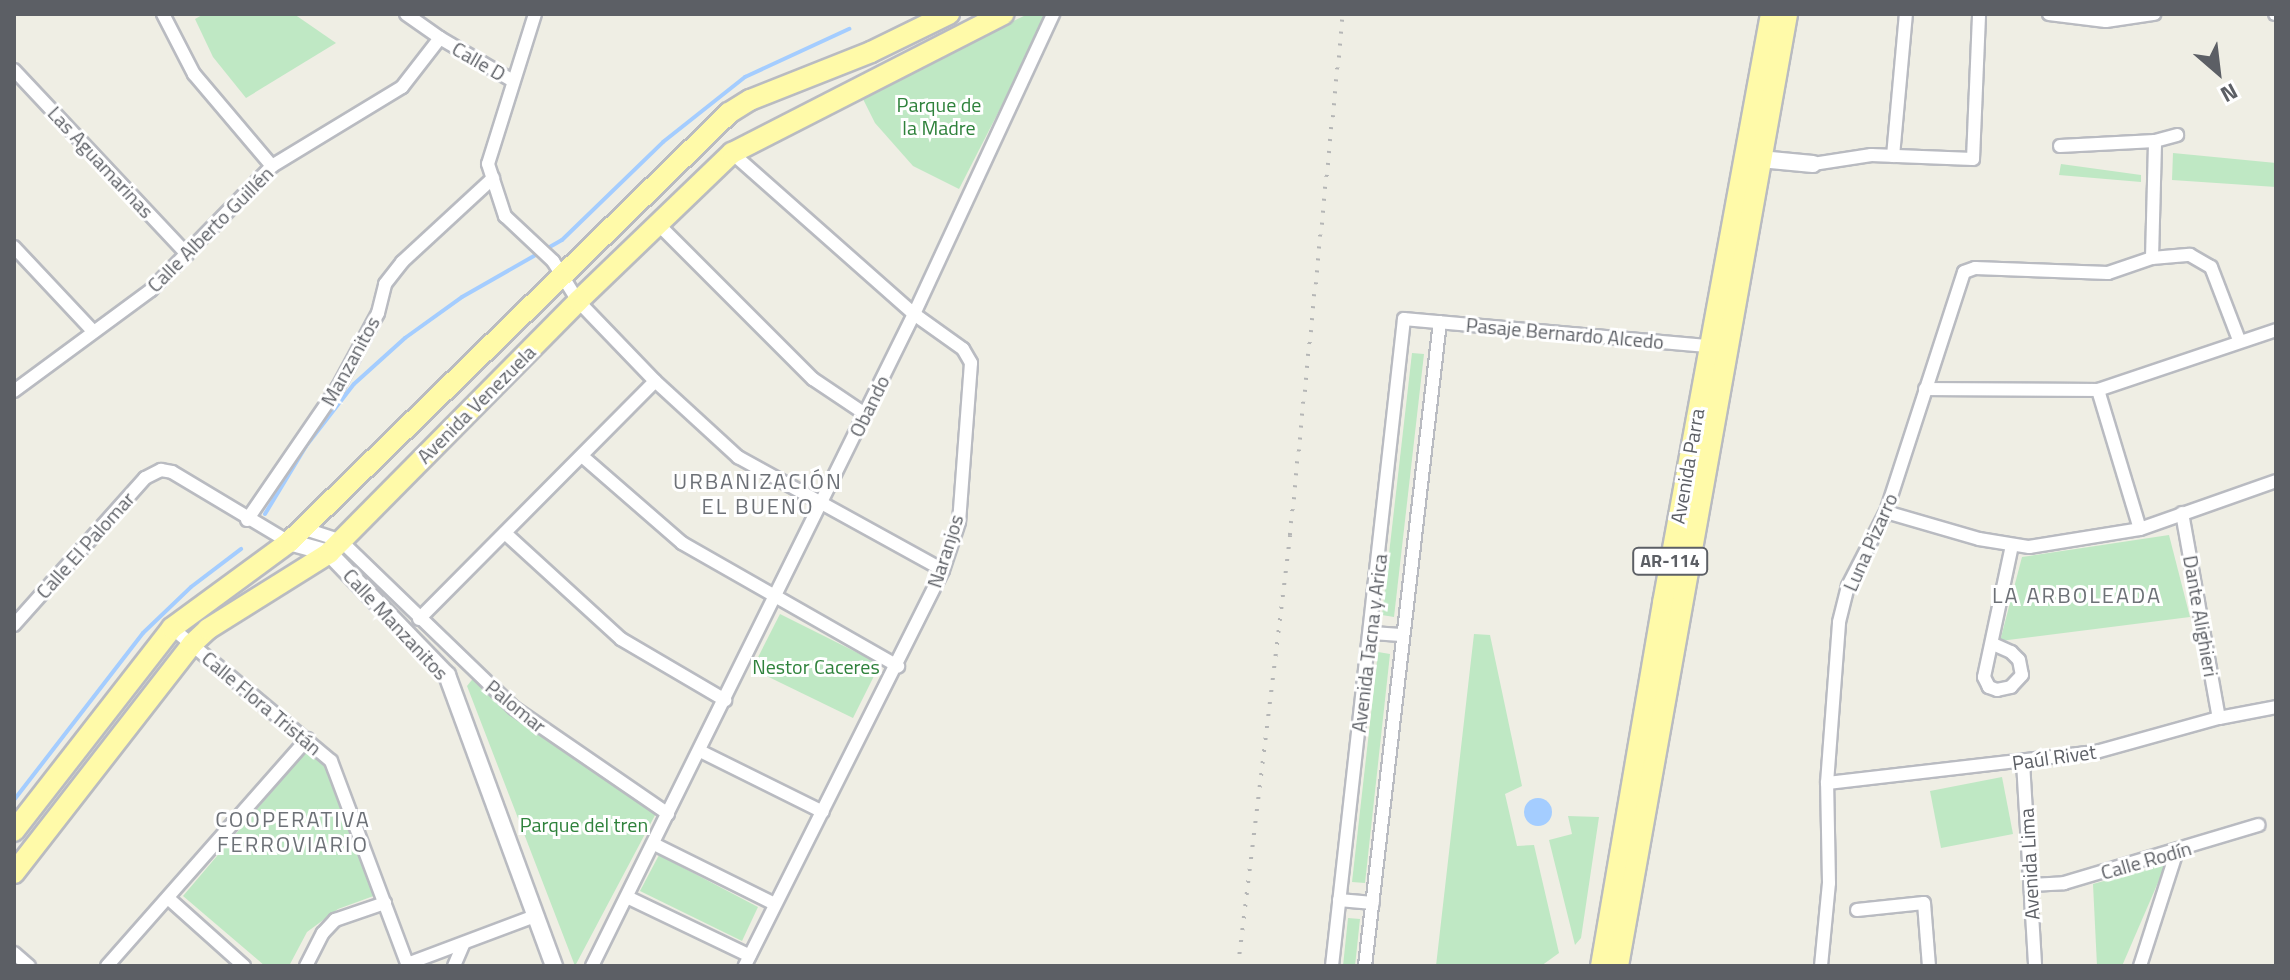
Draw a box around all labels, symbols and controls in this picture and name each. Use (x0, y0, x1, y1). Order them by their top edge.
north arrow (2178, 32, 2258, 112)
street label: Calle D (448, 36, 510, 86)
text: N (2215, 75, 2244, 112)
park label: Parque de la Madre (897, 92, 981, 139)
street label: Las Aguamarinas (43, 101, 159, 223)
street label: Calle Alberto Guillén (142, 161, 278, 297)
street label: Manzanitos (316, 312, 384, 410)
street label: Pasaje Bernardo Alcedo (1465, 312, 1665, 354)
street label: Avenida Venezuela (412, 340, 540, 468)
street label: Obando (844, 371, 894, 441)
street label: Avenida Parra (1665, 406, 1709, 526)
district label: URBANIZACIÓN EL BUENO (673, 468, 843, 520)
street label: Calle El Palomar (31, 487, 139, 603)
street label: Luna Pizarro (1838, 489, 1902, 595)
street label: Naranjos (922, 511, 968, 591)
road number: AR-114 (1632, 547, 1708, 575)
street label: Avenida Tacna y Arica (1346, 552, 1392, 734)
street label: Dante Alighieri (2179, 553, 2223, 679)
street label: Calle Manzanitos (338, 563, 454, 685)
district label: LA ARBOLEADA (1992, 583, 2162, 609)
street label: Calle Flora Tristán (197, 646, 327, 760)
park label: Nestor Caceres (752, 654, 880, 678)
street label: Palomar (481, 674, 551, 738)
street label: Paúl Rivet (2010, 739, 2098, 775)
district label: COOPERATIVA FERROVIARIO (215, 806, 371, 858)
street label: Avenida Lima (2014, 807, 2044, 921)
park label: Parque del tren (520, 812, 648, 836)
street label: Calle Rodín (2098, 836, 2194, 884)

